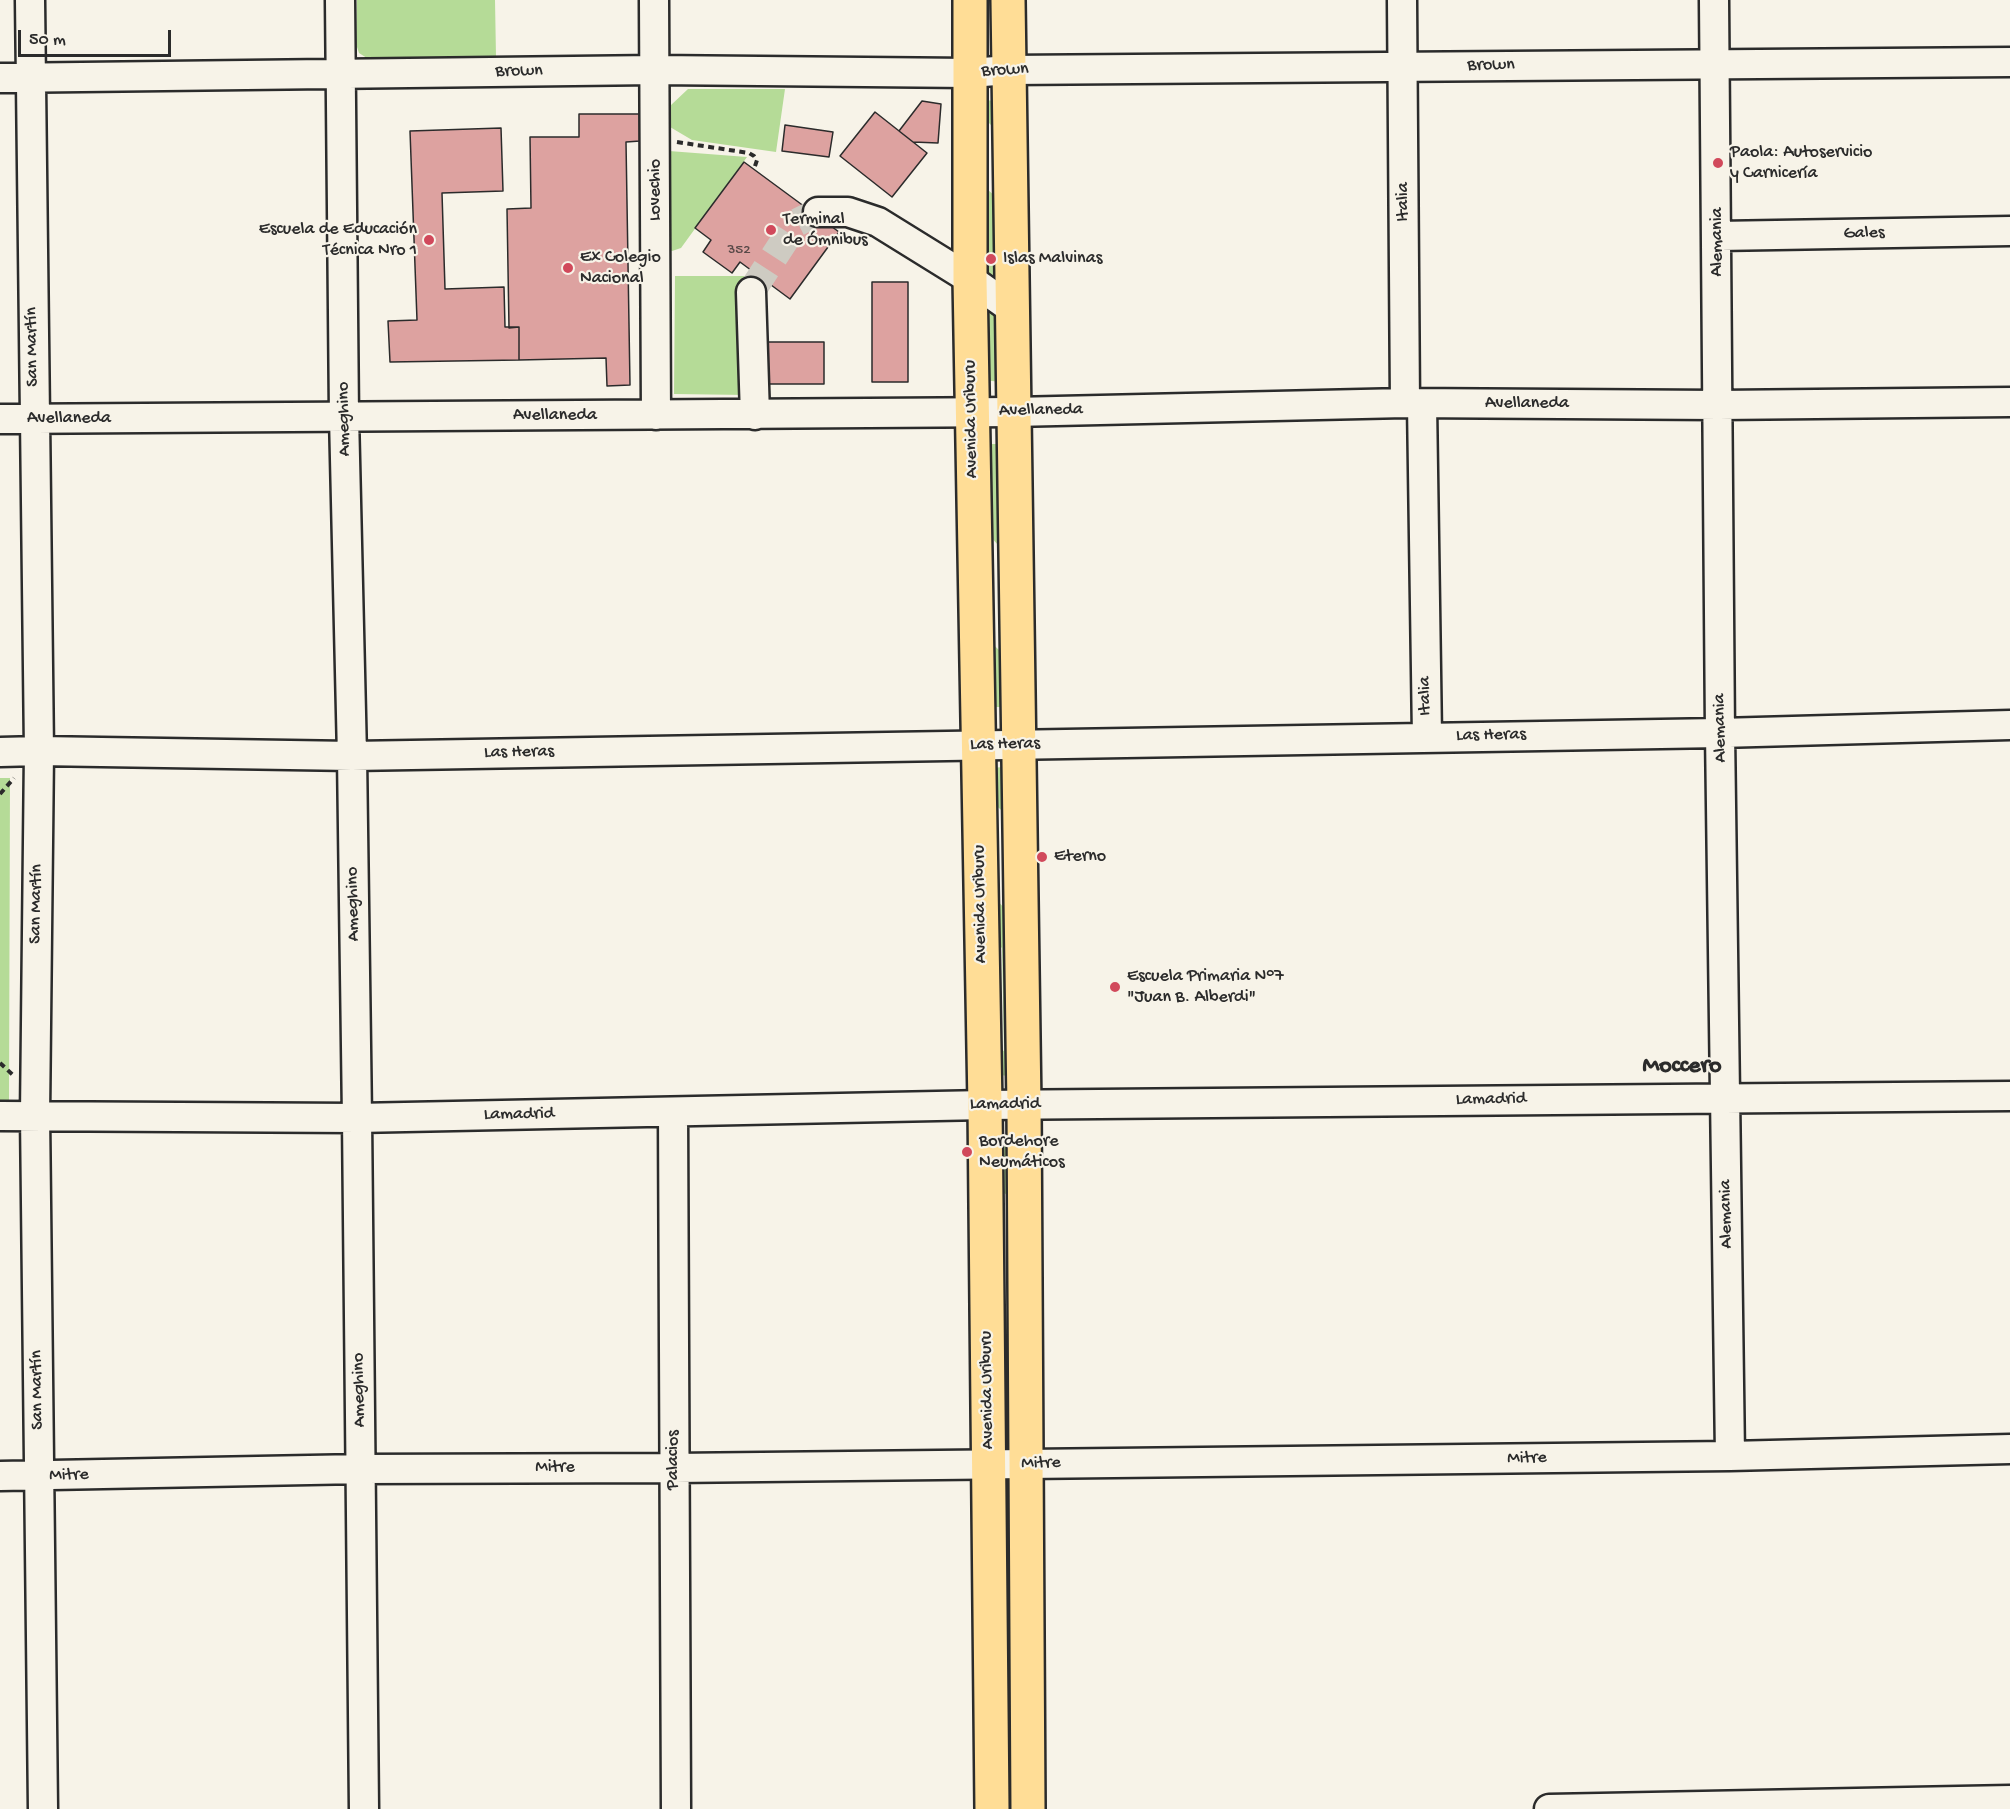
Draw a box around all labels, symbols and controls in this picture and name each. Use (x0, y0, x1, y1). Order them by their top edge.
scale bar (21, 18, 174, 56)
text: 50 m (29, 30, 66, 51)
street label: Brown (1467, 55, 1515, 77)
street label: Brown (981, 59, 1029, 83)
street label: Brown (495, 61, 543, 83)
place label: Paola: Autoservicio y Carnicería (1730, 142, 1872, 184)
marker: Paola: Autoservicio y Carnicería (1711, 156, 1725, 170)
street label: Lovechio (645, 159, 667, 221)
street label: Italia (1393, 182, 1415, 222)
street label: Alemania (1707, 207, 1729, 277)
place label: Terminal de Ómnibus (783, 209, 868, 252)
place label: Escuela de Educación Técnica Nro 1 (259, 219, 417, 262)
marker: Terminal de Ómnibus (764, 223, 778, 237)
street label: Gales (1843, 223, 1885, 245)
marker: Escuela de Educación Técnica Nro 1 (422, 233, 436, 247)
house number: 352 (727, 242, 751, 260)
place label: Ex Colegio Nacional (580, 247, 661, 290)
place label: Islas Malvinas (1003, 248, 1102, 270)
marker: Islas Malvinas (984, 252, 998, 266)
marker: Ex Colegio Nacional (561, 261, 575, 275)
street label: San Martín (22, 307, 44, 387)
street label: Avenida Uriburu (960, 360, 984, 478)
street label: Ameghino (334, 382, 356, 456)
street label: Avellaneda (1485, 393, 1569, 415)
street label: Avellaneda (999, 399, 1083, 423)
street label: Avellaneda (513, 405, 597, 427)
street label: Avellaneda (27, 408, 111, 430)
street label: Italia (1415, 676, 1437, 716)
street label: Alemania (1710, 693, 1732, 763)
street label: Las Heras (1456, 725, 1526, 747)
street label: Las Heras (970, 734, 1040, 756)
street label: Las Heras (484, 742, 554, 764)
street label: Avenida Uriburu (969, 845, 993, 963)
place label: Eterno (1054, 846, 1106, 868)
marker: Eterno (1035, 850, 1049, 864)
street label: San Martín (26, 864, 48, 944)
street label: Ameghino (343, 867, 365, 941)
place label: Escuela Primaria N°7 "Juan B. Alberdi" (1127, 966, 1284, 1008)
marker: Escuela Primaria N°7 "Juan B. Alberdi" (1108, 980, 1122, 994)
district label: Moccero (1643, 1053, 1721, 1081)
street label: Lamadrid (1455, 1089, 1527, 1111)
street label: Lamadrid (970, 1094, 1040, 1116)
street label: Lamadrid (483, 1104, 555, 1126)
place label: Bordehore Neumáticos (979, 1131, 1065, 1174)
marker: Bordehore Neumáticos (960, 1145, 974, 1159)
street label: Alemania (1716, 1179, 1738, 1249)
street label: Avenida Uriburu (976, 1331, 1000, 1449)
street label: San Martín (27, 1350, 49, 1430)
street label: Ameghino (349, 1353, 371, 1427)
street label: Palacios (663, 1430, 685, 1490)
street label: Mitre (1507, 1448, 1547, 1470)
street label: Mitre (1021, 1453, 1061, 1475)
street label: Mitre (535, 1457, 575, 1479)
street label: Mitre (49, 1465, 89, 1487)

